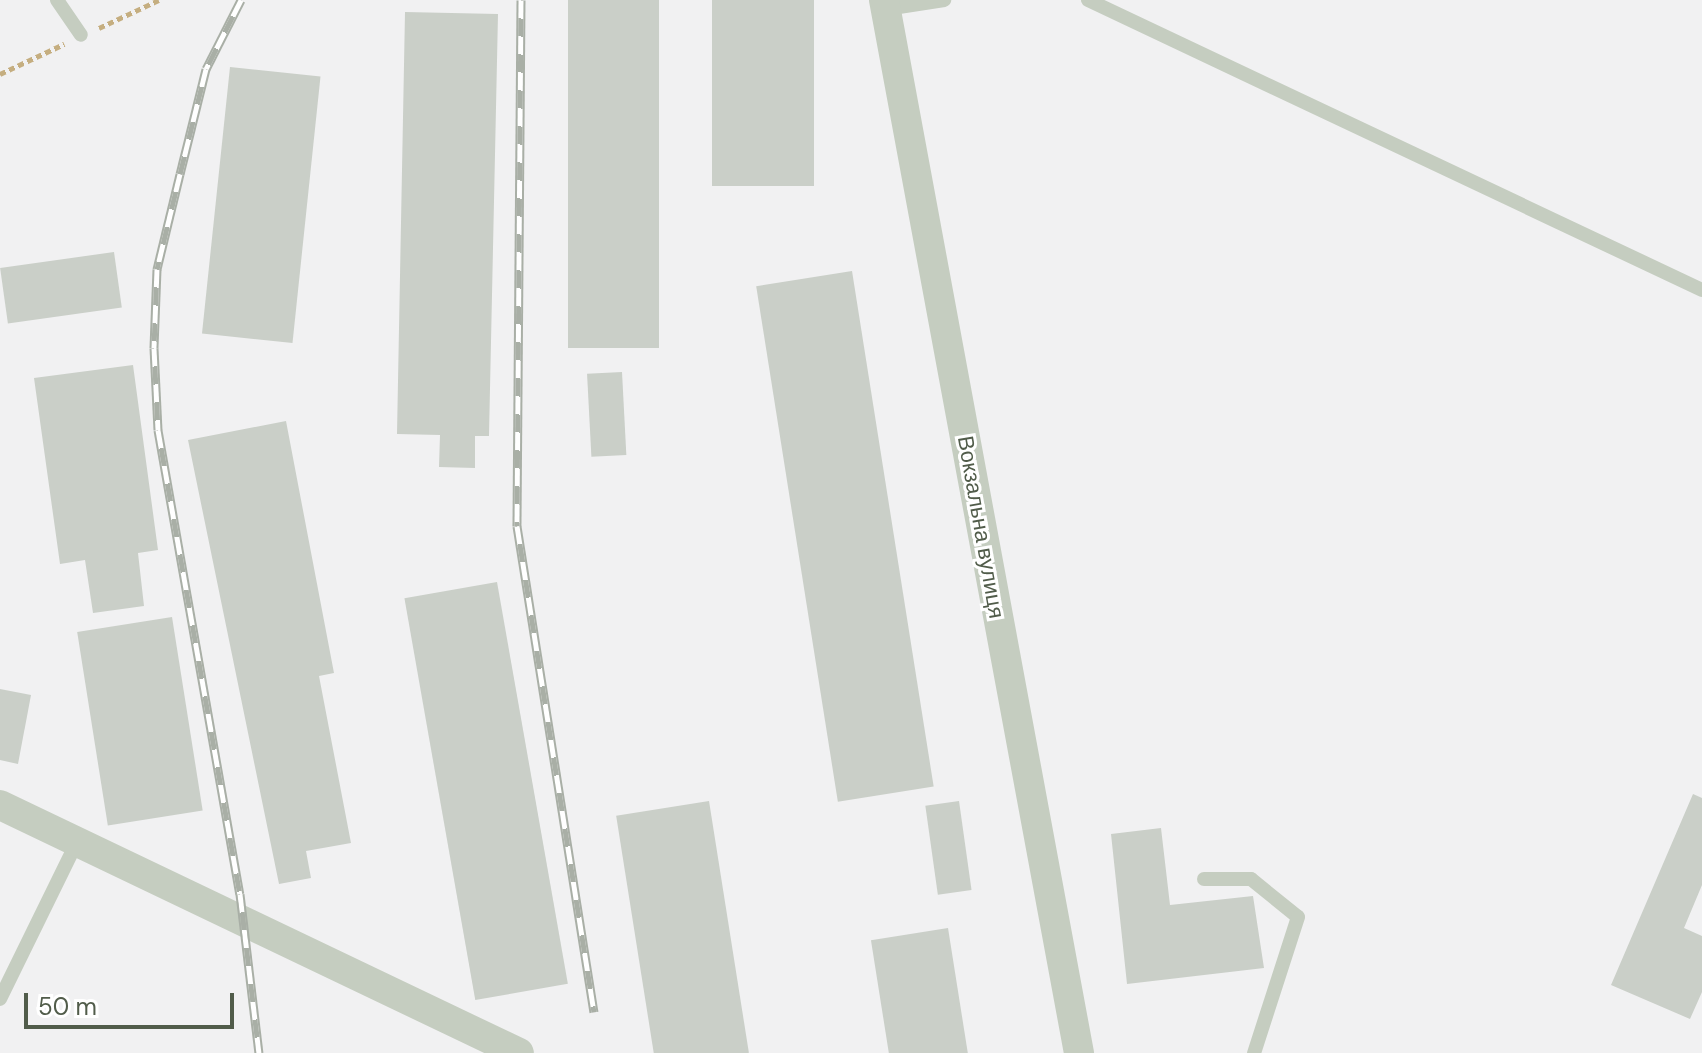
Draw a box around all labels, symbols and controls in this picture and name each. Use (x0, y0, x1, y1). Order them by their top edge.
street label: Вокзальна вулиця (952, 434, 1010, 620)
scale bar (28, 977, 238, 1027)
text: 50 m (38, 991, 97, 1022)

